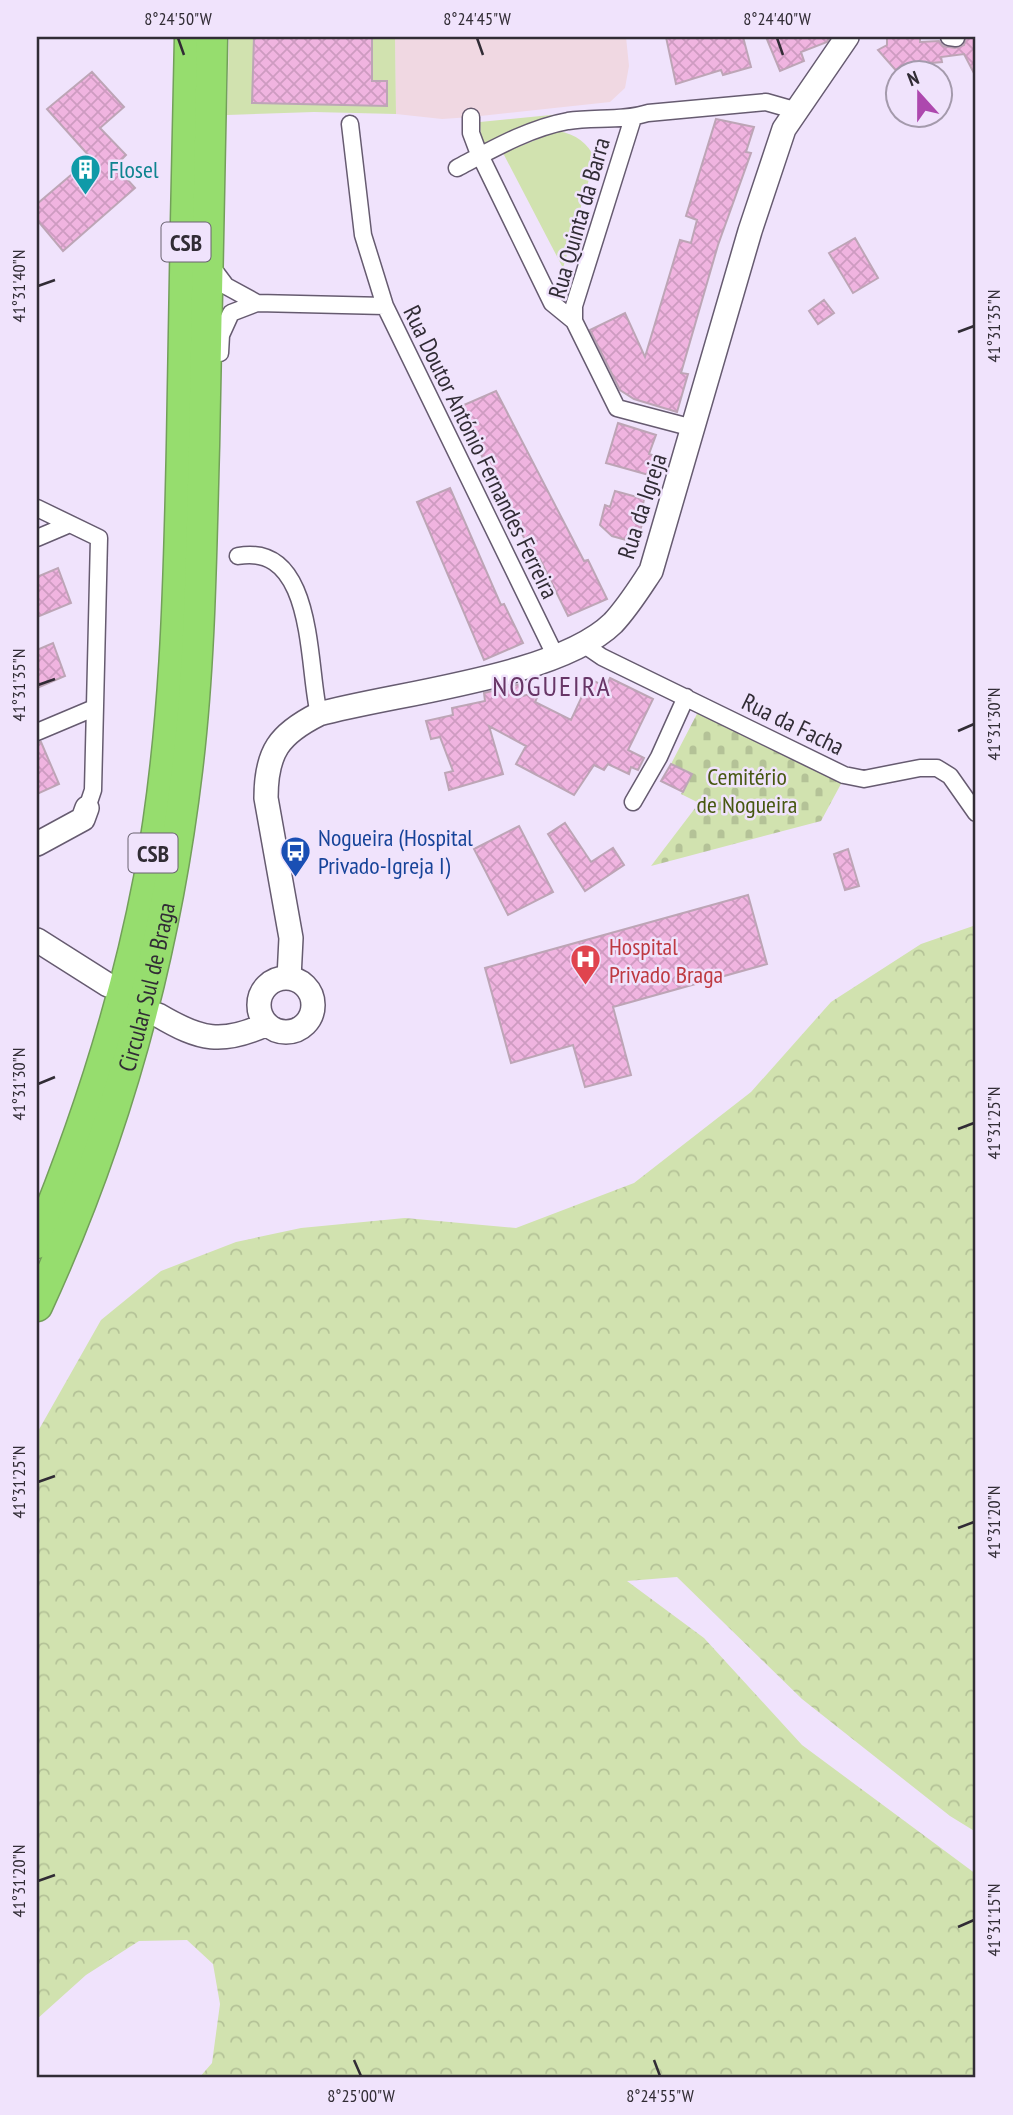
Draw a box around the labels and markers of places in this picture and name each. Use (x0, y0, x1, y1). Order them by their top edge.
building icon: Flosel (69, 152, 103, 196)
place label: Flosel (109, 154, 159, 185)
place label: Nogueira (Hospital Privado-Igreja I) (318, 822, 473, 881)
bus stop icon: Nogueira (Hospital Privado-Igreja I) (278, 834, 312, 878)
place label: Hospital Privado Braga (609, 931, 723, 990)
hospital icon: Hospital Privado Braga (569, 943, 603, 987)

